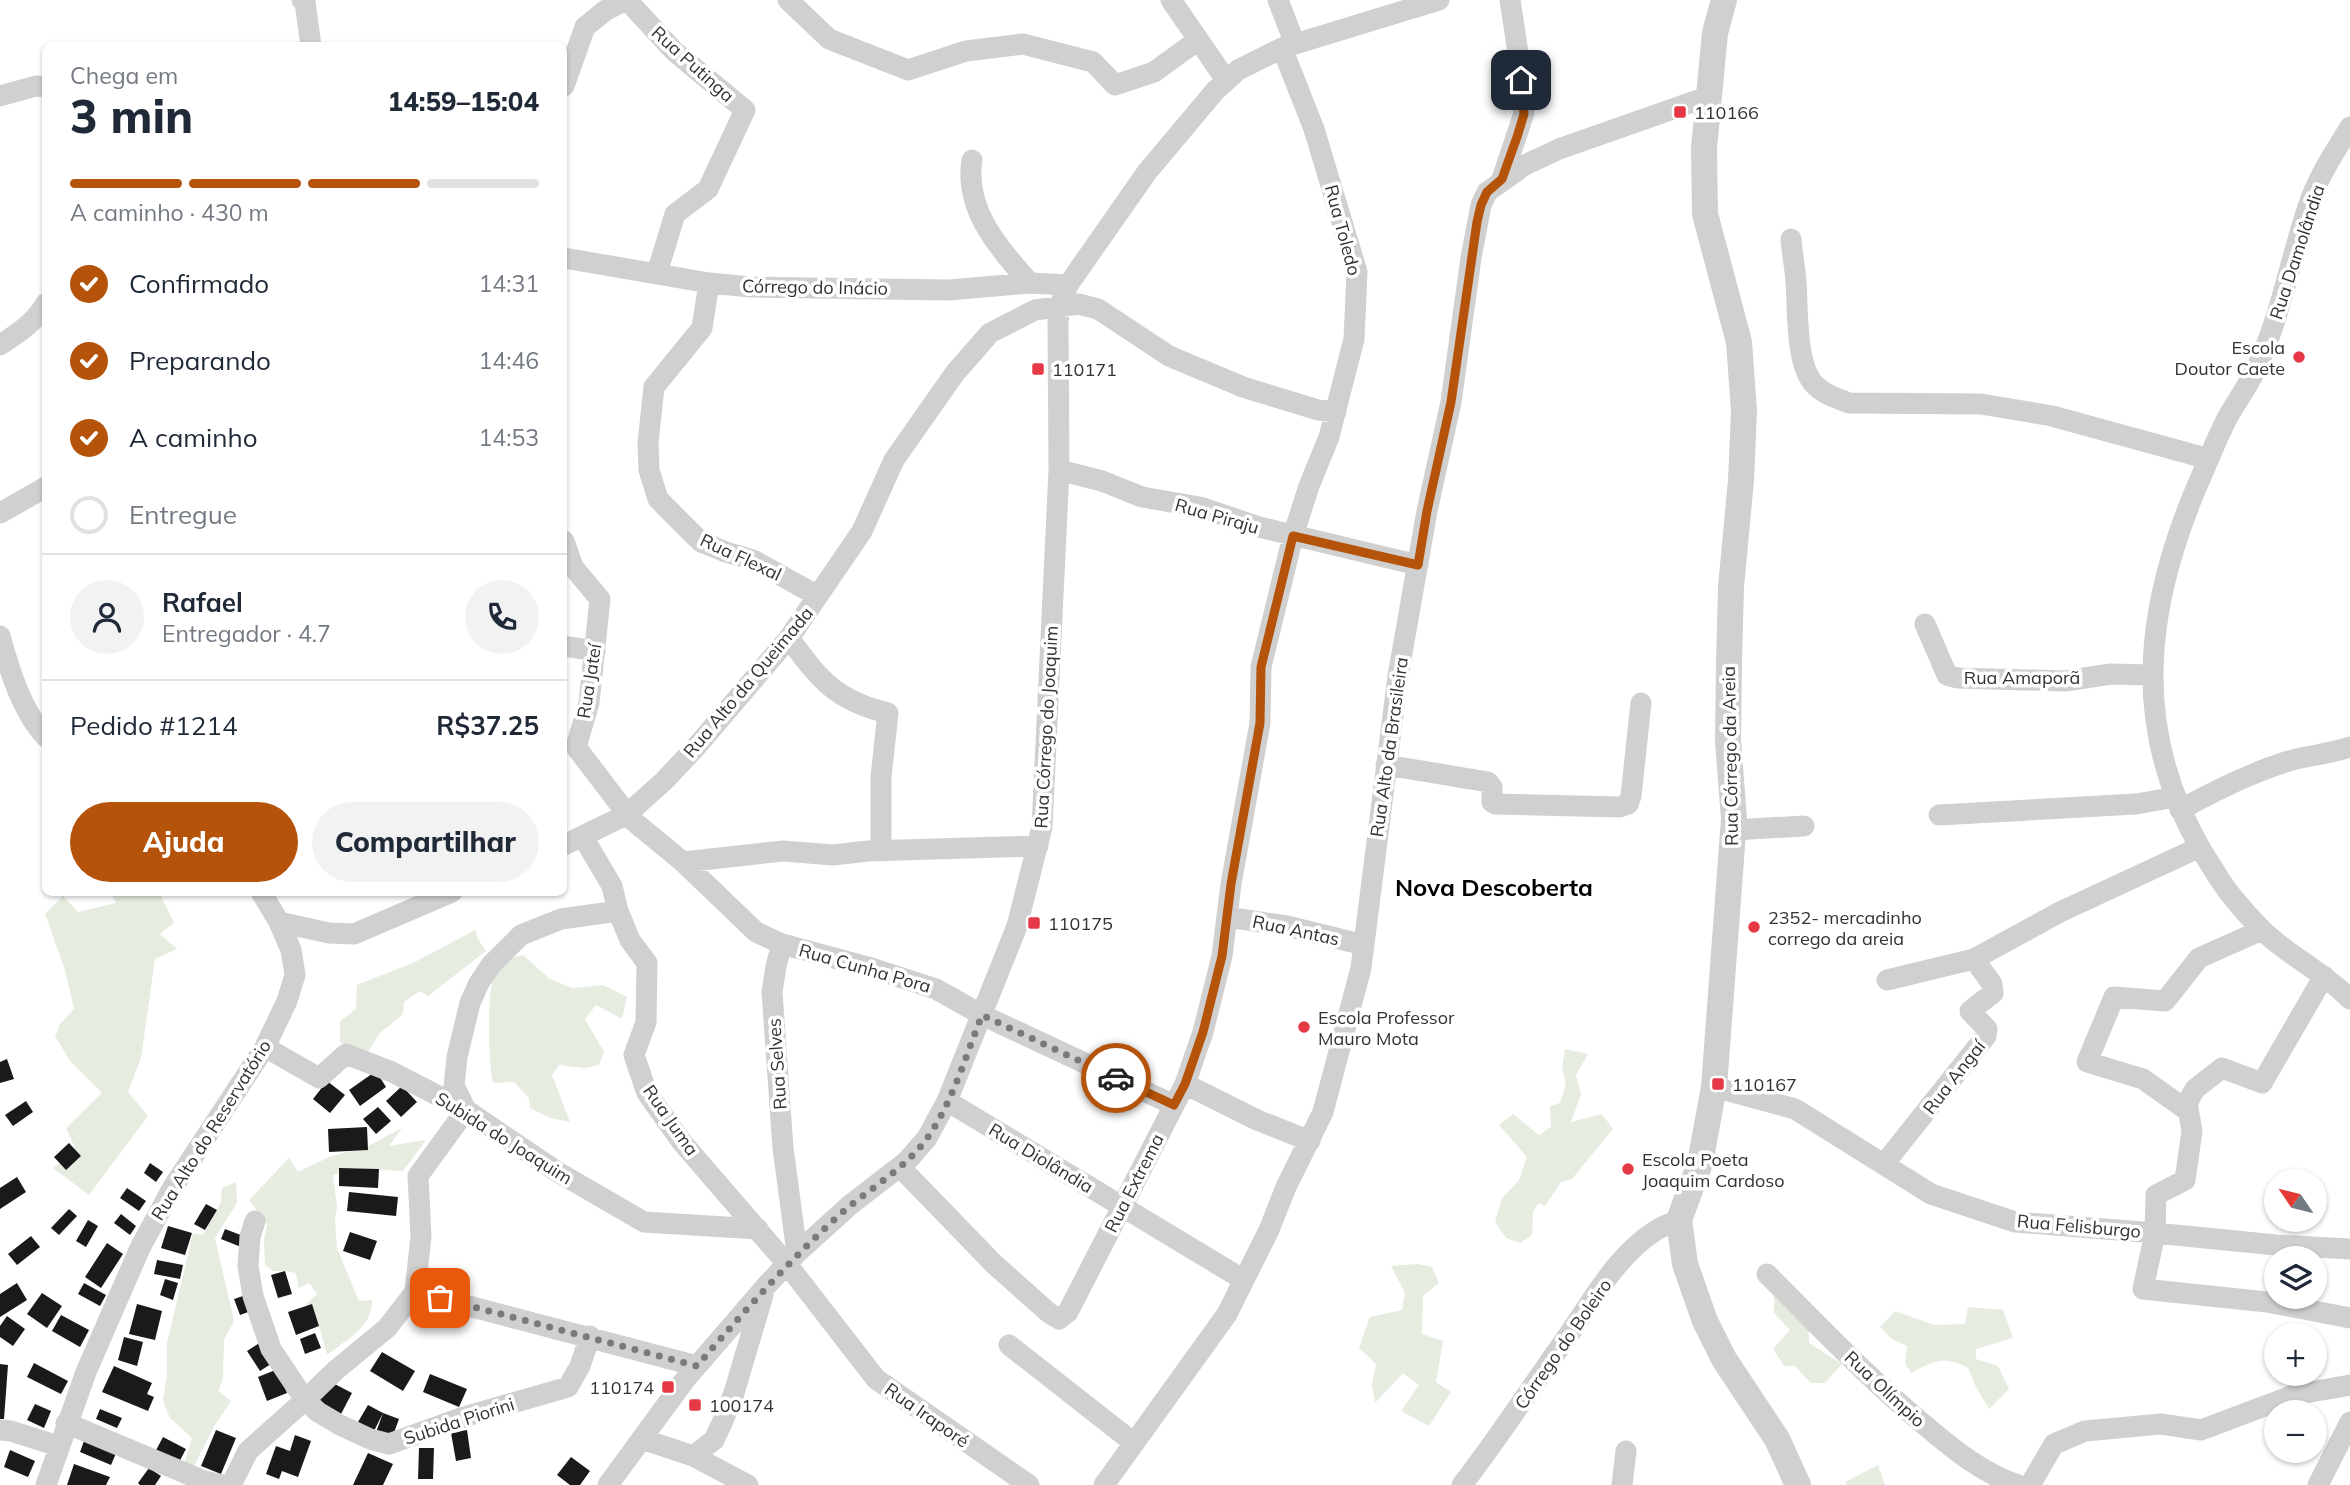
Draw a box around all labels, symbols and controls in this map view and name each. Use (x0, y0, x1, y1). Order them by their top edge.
street label: Rua Putinga (647, 21, 739, 107)
pin (1491, 50, 1551, 110)
text: Chega em (70, 61, 178, 90)
icon: home (1502, 61, 1540, 99)
text: 14:59–15:04 (388, 85, 539, 118)
text: 3 min (70, 87, 193, 145)
place label: 110166 (1694, 101, 1759, 124)
marker: 110166 (1672, 104, 1688, 120)
street label: Rua Toledo (1320, 182, 1366, 278)
street label: Rua Damolândia (2264, 182, 2330, 322)
text: A caminho · 430 m (70, 198, 269, 227)
icon: check (70, 265, 108, 303)
text: Confirmado (129, 267, 269, 300)
text: 14:31 (479, 269, 539, 298)
street label: Córrego do Inácio (742, 274, 888, 300)
place label: Escola Doutor Caete (2175, 336, 2285, 380)
icon: check (70, 342, 108, 380)
text: Preparando (129, 344, 271, 377)
text: 14:46 (479, 346, 539, 375)
marker: Escola Doutor Caete (2291, 349, 2307, 365)
place label: 110171 (1052, 358, 1117, 381)
marker: 110171 (1030, 361, 1046, 377)
icon: check (70, 419, 108, 457)
text: A caminho (129, 421, 258, 454)
text: 14:53 (479, 423, 539, 452)
street label: Rua Piraju (1172, 493, 1262, 539)
text: Entregue (129, 498, 237, 531)
street label: Rua Flexal (697, 528, 785, 586)
button: person (70, 580, 144, 654)
button: phone (465, 580, 539, 654)
text: Rafael (162, 586, 243, 619)
street label: Rua Alto da Queimada (678, 602, 818, 762)
text: Entregador · 4.7 (162, 619, 331, 648)
street label: Rua Córrego do Joaquim (1029, 625, 1063, 829)
street label: Rua Jateí (572, 640, 607, 720)
street label: Rua Alto da Brasileira (1365, 655, 1413, 839)
street label: Rua Córrego da Areia (1717, 666, 1743, 846)
street label: Rua Amaporã (1964, 666, 2080, 689)
text: Pedido #1214 (70, 709, 238, 742)
text: R$37.25 (436, 709, 539, 742)
button: Ajuda (70, 802, 298, 882)
button: Compartilhar (312, 802, 539, 882)
district label: Nova Descoberta (1395, 872, 1593, 902)
place label: 2352- mercadinho corrego da areia (1768, 906, 1922, 950)
street label: Rua Antas (1250, 910, 1342, 950)
place label: 110175 (1048, 912, 1113, 935)
marker: 110175 (1026, 915, 1042, 931)
marker: 2352- mercadinho corrego da areia (1746, 919, 1762, 935)
street label: Rua Cunha Pora (796, 938, 934, 998)
place label: Escola Professor Mauro Mota (1318, 1006, 1455, 1050)
street label: Rua Selves (762, 1017, 792, 1111)
marker: Escola Professor Mauro Mota (1296, 1019, 1312, 1035)
street label: Rua Angaí (1918, 1034, 1991, 1119)
street label: Rua Alto do Reservatório (146, 1036, 276, 1224)
courier (1081, 1043, 1151, 1113)
icon: car (1097, 1059, 1135, 1097)
place label: 110167 (1732, 1073, 1797, 1096)
marker: 110167 (1710, 1076, 1726, 1092)
street label: Rua Juma (638, 1080, 704, 1160)
street label: Subida do Joaquim (431, 1087, 577, 1189)
street label: Rua Diolândia (985, 1118, 1097, 1198)
street label: Rua Extrema (1099, 1130, 1169, 1236)
place label: Escola Poeta Joaquim Cardoso (1642, 1148, 1785, 1192)
marker: Escola Poeta Joaquim Cardoso (1620, 1161, 1636, 1177)
north arrow (2264, 1169, 2328, 1232)
map controls (2264, 1169, 2327, 1463)
street label: Rua Felisburgo (2016, 1209, 2142, 1243)
button: layers (2264, 1246, 2327, 1309)
pin (410, 1268, 470, 1328)
street label: Córrego do Boleiro (1509, 1274, 1617, 1414)
icon: bag (421, 1279, 459, 1317)
button: + (2264, 1323, 2327, 1386)
street label: Rua Olímpio (1840, 1346, 1930, 1432)
place label: 110174 (589, 1376, 654, 1399)
street label: Rua Iraporé (880, 1378, 974, 1452)
marker: 110174 (660, 1379, 676, 1395)
street label: Subida Piorini (401, 1392, 517, 1450)
place label: 100174 (709, 1394, 774, 1417)
marker: 100174 (687, 1397, 703, 1413)
button: − (2264, 1400, 2327, 1463)

